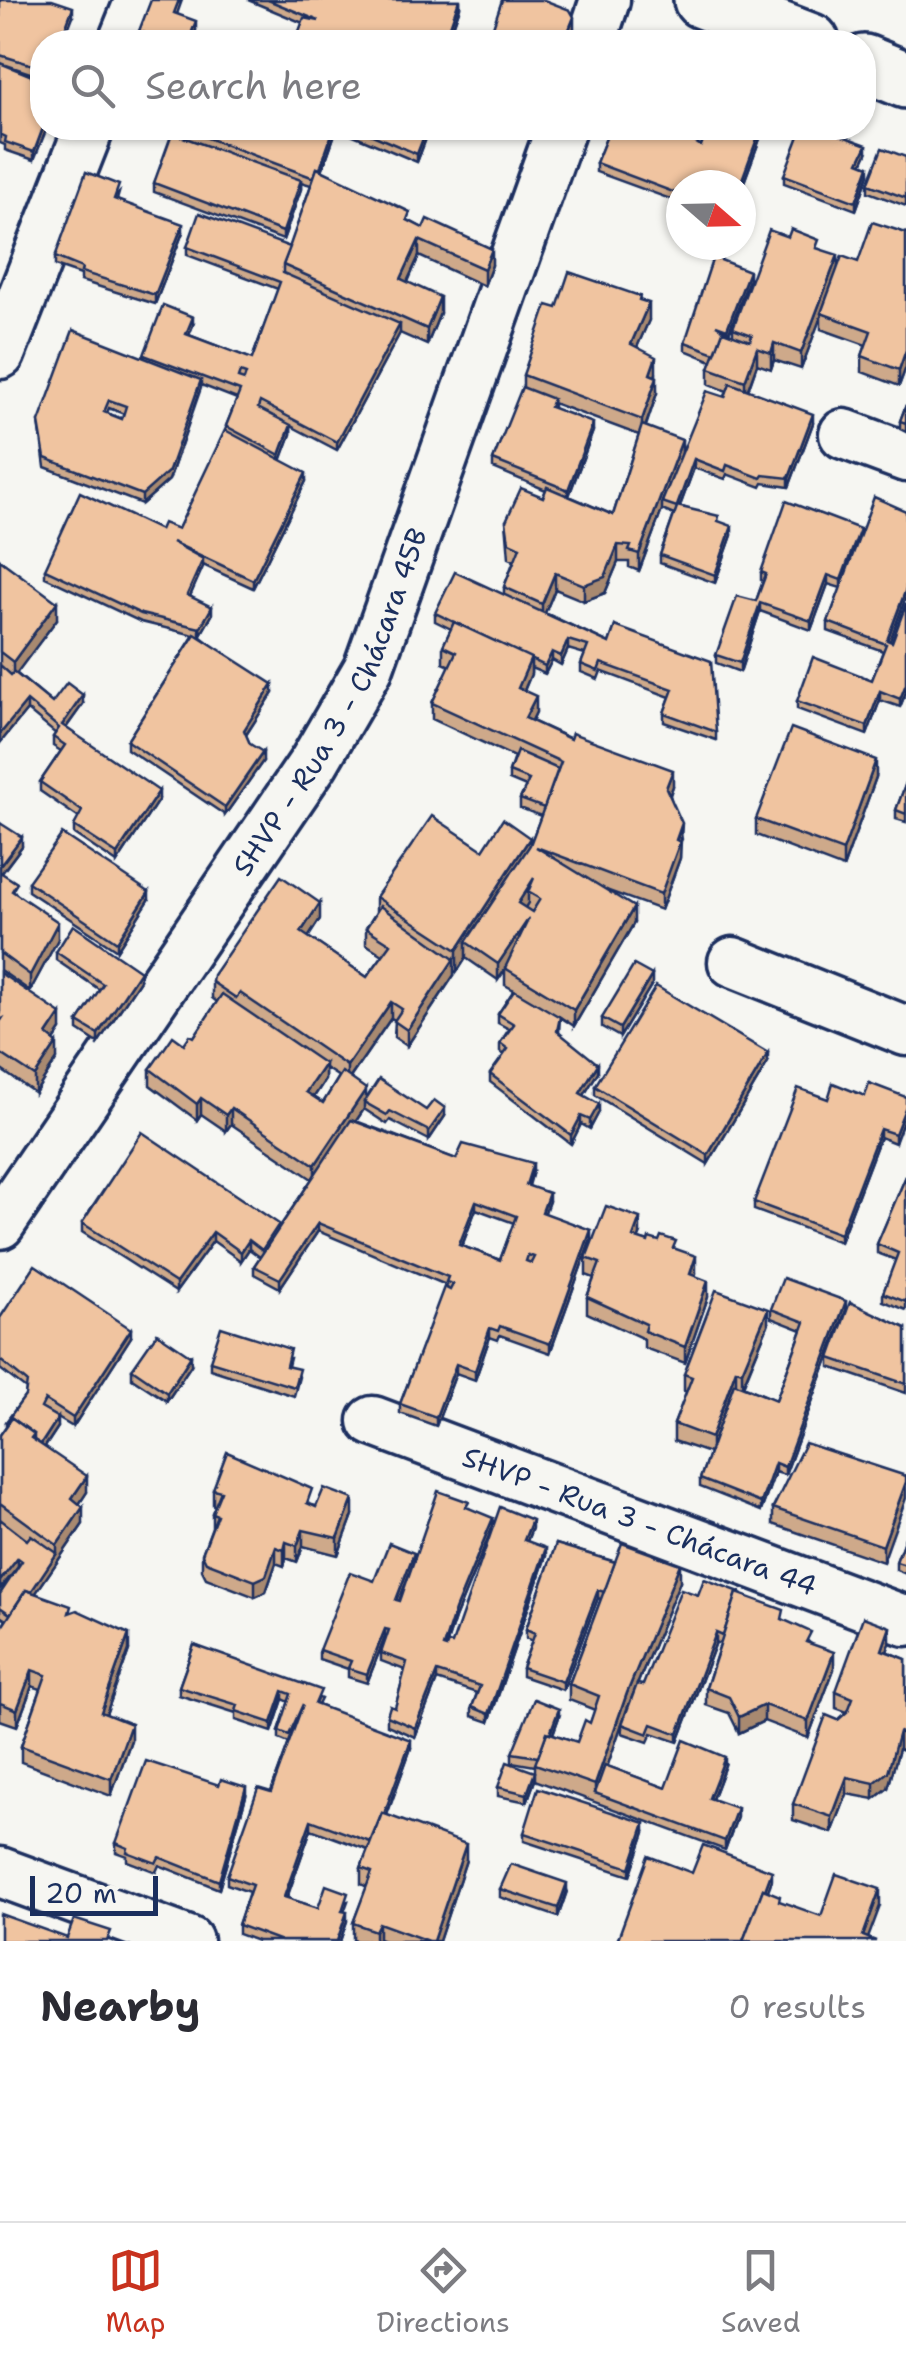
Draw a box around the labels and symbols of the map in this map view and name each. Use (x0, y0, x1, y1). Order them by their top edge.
north arrow (666, 170, 756, 260)
street label: SHVP - Rua 3 - Chácara 45B (223, 523, 436, 883)
street label: SHVP - Rua 3 - Chácara 44 (457, 1437, 822, 1605)
scale bar (30, 1871, 158, 1916)

